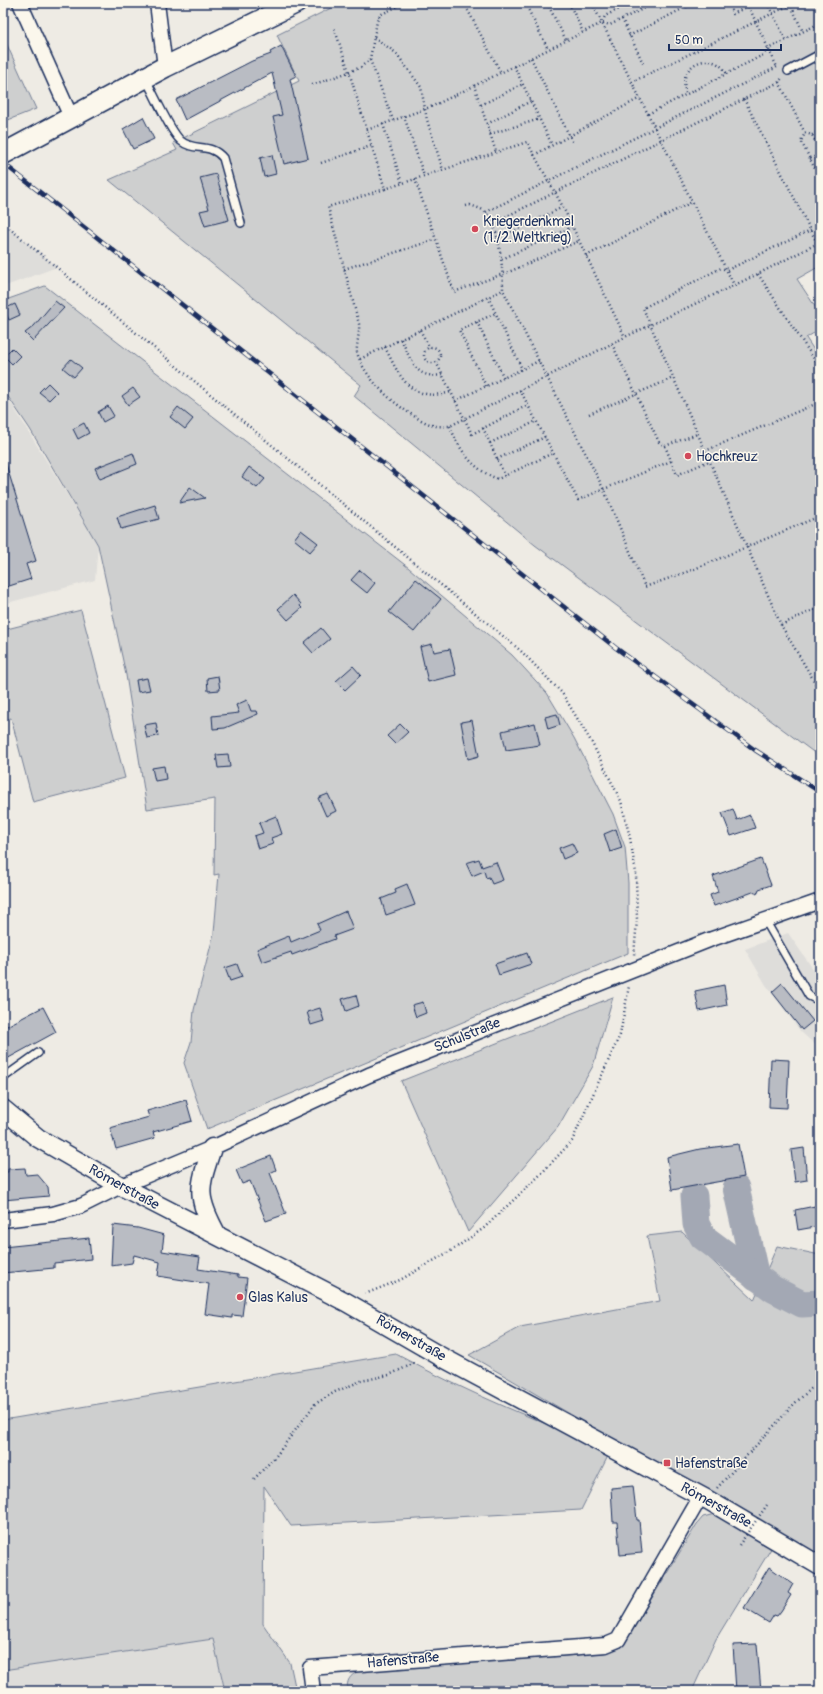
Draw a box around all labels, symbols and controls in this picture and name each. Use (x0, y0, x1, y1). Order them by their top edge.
scale bar (669, 26, 781, 52)
text: 50 m (675, 33, 703, 48)
place label: Kriegerdenkmal (1./2.Weltkrieg) (483, 213, 574, 246)
marker: Kriegerdenkmal (1./2.Weltkrieg) (470, 224, 480, 234)
place label: Hochkreuz (696, 448, 758, 465)
marker: Hochkreuz (683, 451, 693, 461)
street label: Schulstraße (431, 1014, 503, 1056)
street label: Römerstraße (86, 1161, 162, 1213)
place label: Glas Kalus (248, 1289, 309, 1306)
marker: Glas Kalus (235, 1292, 245, 1302)
street label: Römerstraße (373, 1311, 449, 1365)
place label: Hafenstraße (675, 1455, 748, 1472)
marker: Hafenstraße (662, 1458, 672, 1468)
street label: Römerstraße (678, 1479, 754, 1531)
street label: Hafenstraße (366, 1648, 440, 1672)

